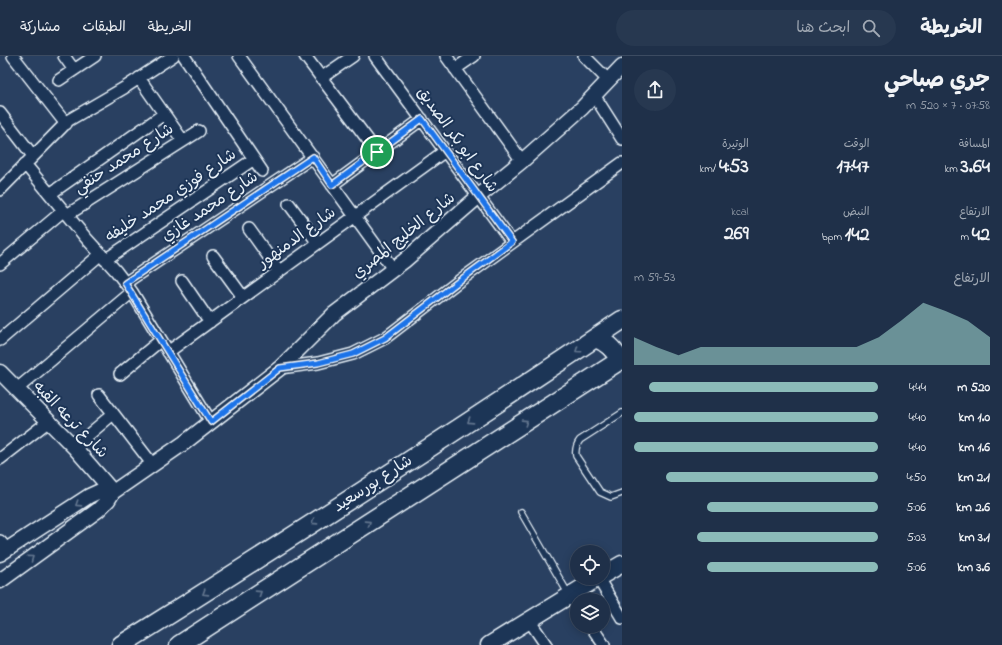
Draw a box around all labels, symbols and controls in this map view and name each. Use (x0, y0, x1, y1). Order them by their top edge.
search box (616, 10, 896, 46)
text: الخريطة (920, 15, 982, 42)
text: مشاركة (20, 17, 60, 38)
text: الطبقات (82, 17, 126, 38)
text: الخريطة (148, 17, 191, 38)
text: ابحث هنا (796, 17, 850, 39)
icon: search (860, 17, 882, 39)
text: جري صباحي (884, 65, 990, 97)
button: share (634, 69, 676, 111)
street label: شارع ابو بكر الصديق (410, 82, 504, 198)
text: 07:58 · 7 × 520 m (906, 96, 990, 115)
street label: شارع محمد حنفي (69, 118, 179, 201)
pin (360, 135, 394, 169)
text: الوتيرة (722, 136, 749, 152)
text: الوقت (844, 136, 869, 152)
text: المسافة (959, 136, 990, 152)
icon: arrive (366, 141, 388, 163)
street label: شارع فوزي محمد خليفه (101, 143, 241, 249)
text: 4:53 (719, 153, 749, 182)
text: 17:47 (837, 153, 869, 182)
text: 3.64 (961, 153, 990, 182)
text: /km (700, 161, 719, 177)
text: km (945, 161, 961, 177)
street label: شارع محمد غازي (157, 166, 263, 248)
street label: شارع الخليج المصري (347, 187, 461, 285)
street label: شارع الدمنهور (251, 201, 341, 276)
text: kcal (731, 204, 749, 220)
text: النبض (843, 204, 869, 220)
text: الارتفاع (959, 204, 990, 220)
text: 269 (724, 220, 749, 249)
text: 142 (845, 221, 869, 250)
text: 42 (972, 221, 990, 250)
text: bpm (822, 229, 845, 245)
text: m (961, 229, 972, 245)
text: 53–59 m (634, 268, 675, 287)
text: الارتفاع (954, 269, 990, 288)
one-way arrow (576, 345, 583, 352)
street label: شارع ترعه القبه (27, 376, 113, 464)
text: 4:44 (909, 378, 926, 397)
text: 520 m (957, 378, 990, 397)
text: 4:40 (909, 408, 926, 427)
text: 1.0 km (959, 408, 990, 427)
one-way arrow (467, 416, 474, 424)
one-way arrow (520, 420, 527, 427)
text: 4:40 (909, 438, 926, 457)
text: 1.6 km (958, 438, 990, 457)
street label: شارع بورسعيد (329, 449, 417, 519)
text: 4:50 (906, 468, 926, 487)
text: 2.1 km (958, 468, 990, 487)
text: 5:06 (906, 498, 926, 517)
text: 2.6 km (956, 498, 990, 517)
one-way arrow (75, 499, 82, 506)
one-way arrow (311, 518, 318, 525)
one-way arrow (364, 521, 371, 528)
text: 5:03 (906, 528, 926, 547)
text: 3.1 km (959, 528, 990, 547)
map controls (570, 545, 610, 633)
button: locate (570, 545, 610, 585)
one-way arrow (27, 556, 34, 563)
text: 5:06 (906, 558, 926, 577)
text: 3.6 km (957, 558, 990, 577)
one-way arrow (202, 588, 209, 595)
one-way arrow (255, 591, 262, 598)
button: layers (570, 593, 610, 633)

